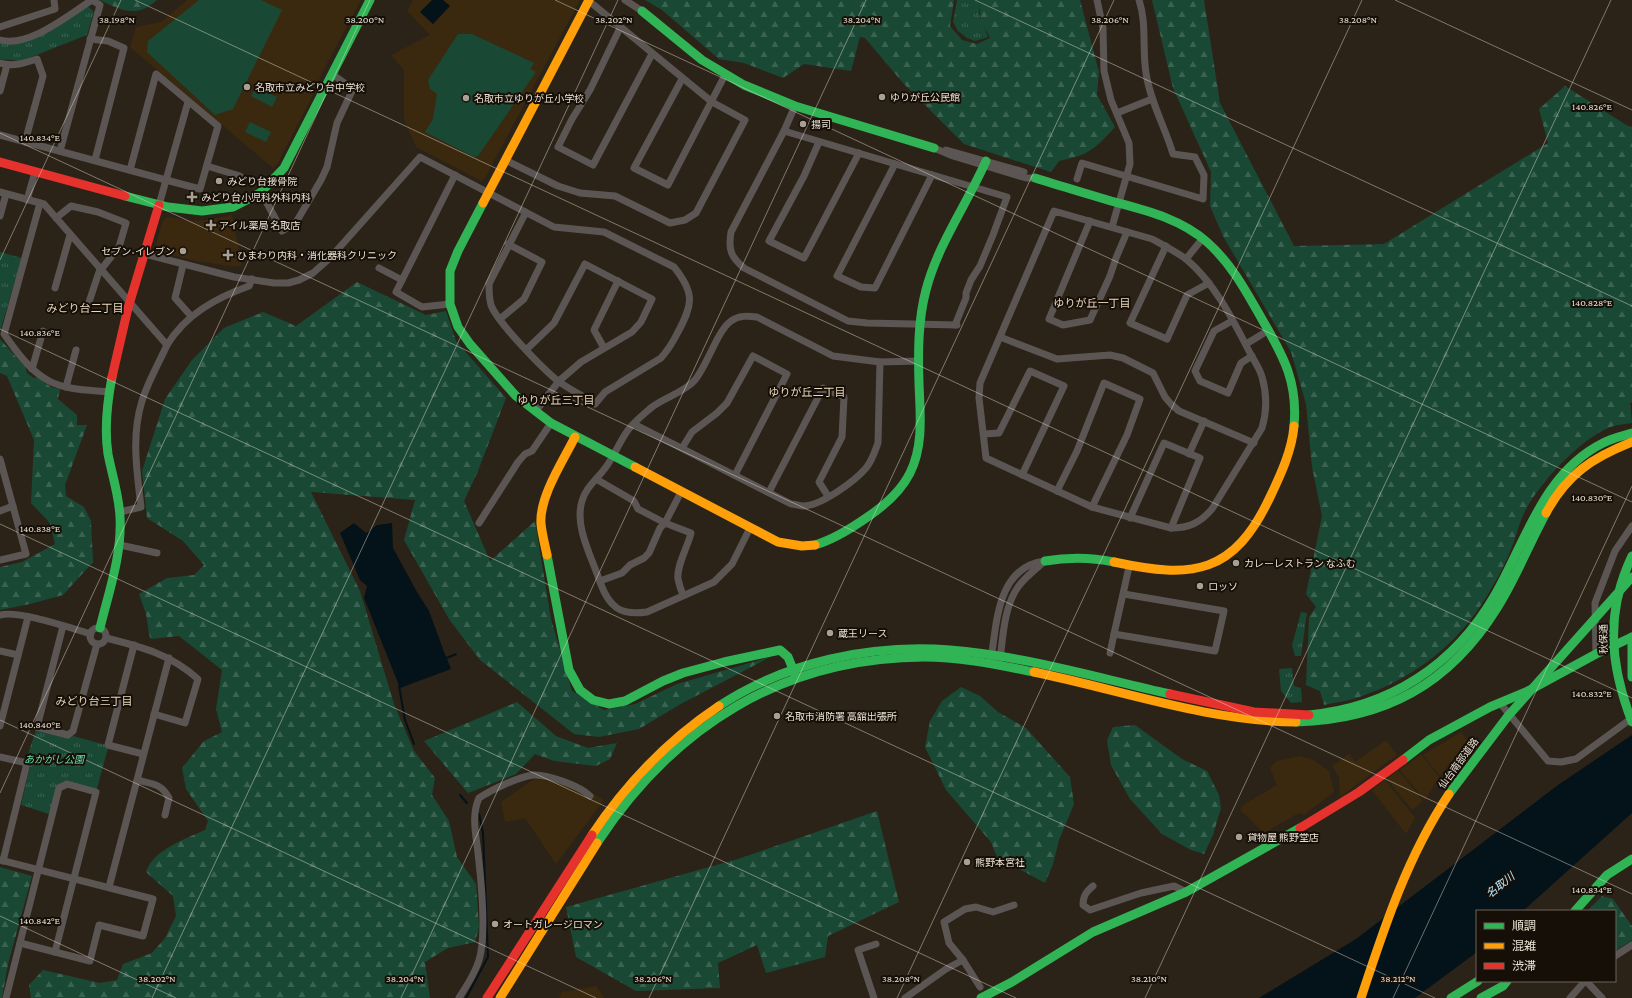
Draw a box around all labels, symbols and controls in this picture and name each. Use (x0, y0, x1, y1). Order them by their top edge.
text: 38.198°N (99, 14, 135, 25)
text: 38.200°N (346, 14, 385, 25)
text: 38.202°N (595, 14, 633, 25)
text: 38.204°N (843, 14, 881, 25)
text: 38.206°N (1091, 14, 1129, 25)
text: 38.208°N (1339, 14, 1377, 25)
marker: 名取市立みどり台中学校 (242, 82, 252, 92)
place label: 名取市立みどり台中学校 (255, 82, 365, 93)
marker: ゆりが丘公民館 (877, 92, 887, 102)
place label: ゆりが丘公民館 (890, 92, 960, 103)
marker: 名取市立ゆりが丘小学校 (461, 93, 471, 103)
place label: 名取市立ゆりが丘小学校 (474, 93, 584, 104)
text: 140.826°E (1572, 101, 1612, 112)
marker: 揚司 (798, 119, 808, 129)
place label: 揚司 (811, 119, 831, 130)
text: 140.834°E (20, 132, 61, 143)
marker: みどり台接骨院 (214, 176, 224, 186)
place label: みどり台接骨院 (227, 176, 297, 187)
marker: みどり台小児科外科内科 (186, 191, 198, 203)
place label: みどり台小児科外科内科 (201, 192, 311, 203)
marker: アイル薬局 名取店 (206, 220, 216, 230)
place label: アイル薬局 名取店 (219, 220, 300, 231)
place label: セブン-イレブン (101, 246, 175, 257)
marker: セブン-イレブン (178, 246, 188, 256)
marker: ひまわり内科・消化器科クリニック (222, 249, 234, 261)
place label: ひまわり内科・消化器科クリニック (237, 250, 397, 261)
district label: ゆりが丘一丁目 (1054, 297, 1131, 309)
text: 140.828°E (1572, 297, 1613, 308)
district label: みどり台二丁目 (47, 302, 124, 314)
text: 140.836°E (20, 327, 60, 338)
district label: ゆりが丘二丁目 (769, 386, 846, 398)
district label: ゆりが丘三丁目 (518, 394, 595, 406)
text: 140.830°E (1572, 492, 1613, 503)
text: 140.838°E (20, 523, 61, 534)
marker: カレーレストラン なふむ (1231, 558, 1241, 568)
place label: カレーレストラン なふむ (1244, 558, 1356, 569)
marker: ロッソ (1195, 581, 1205, 591)
place label: ロッソ (1208, 581, 1238, 592)
street label: 秋保通 (1598, 624, 1609, 654)
marker: 蔵王リース (825, 628, 835, 638)
place label: 蔵王リース (838, 628, 888, 639)
text: 140.832°E (1572, 688, 1612, 699)
district label: みどり台三丁目 (56, 695, 133, 707)
marker: 名取市消防署 高舘出張所 (772, 711, 782, 721)
place label: 名取市消防署 高舘出張所 (785, 711, 897, 722)
text: 140.840°E (19, 719, 61, 730)
street label: 仙台南部道路 (1436, 736, 1480, 791)
park label: あかがし公園 (24, 754, 86, 765)
marker: 貸物屋 熊野堂店 (1234, 832, 1244, 842)
place label: 貸物屋 熊野堂店 (1247, 832, 1319, 843)
marker: 熊野本宮社 (962, 857, 972, 867)
place label: 熊野本宮社 (975, 857, 1025, 868)
water label: 名取川 (1483, 869, 1517, 900)
text: 140.834°E (1572, 884, 1613, 895)
legend (1476, 910, 1616, 982)
text: 140.842°E (20, 915, 61, 926)
marker: オートガレージロマン (490, 919, 500, 929)
place label: オートガレージロマン (503, 919, 603, 930)
text: 順調 (1512, 919, 1536, 933)
text: 混雑 (1512, 939, 1536, 953)
text: 渋滞 (1512, 959, 1536, 973)
text: 38.202°N (138, 973, 176, 984)
text: 38.204°N (386, 973, 424, 984)
text: 38.206°N (634, 973, 672, 984)
text: 38.208°N (882, 973, 920, 984)
text: 38.210°N (1131, 973, 1167, 984)
text: 38.212°N (1380, 973, 1416, 984)

